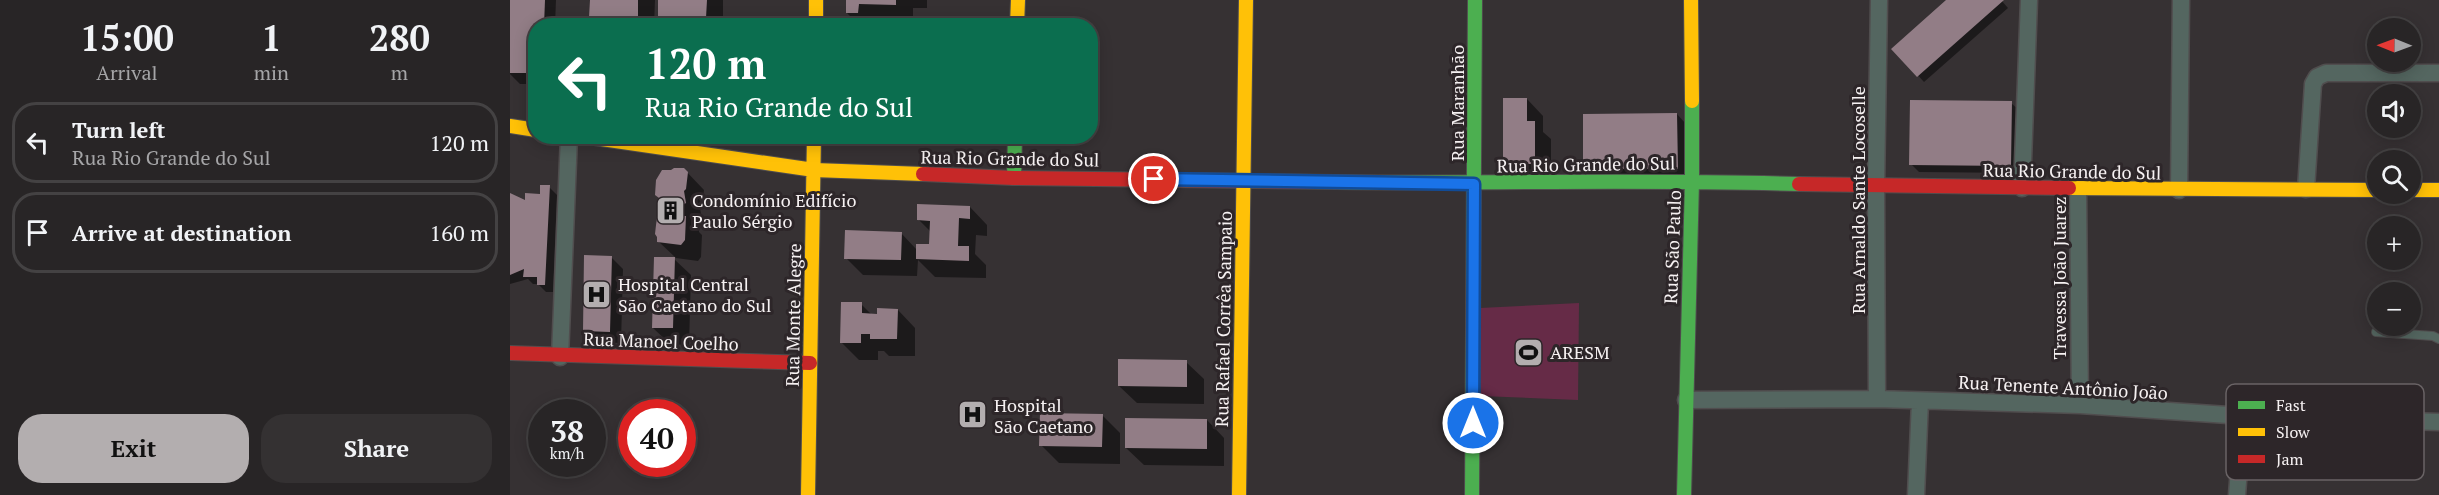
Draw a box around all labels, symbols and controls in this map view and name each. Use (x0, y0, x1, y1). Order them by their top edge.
text: 15:00 (80, 14, 174, 61)
text: 1 (261, 14, 282, 61)
text: 280 (369, 14, 430, 61)
north arrow (2367, 18, 2421, 72)
map controls (2367, 18, 2421, 336)
text: 120 m (645, 35, 766, 91)
icon: left (546, 42, 624, 120)
street label: Rua Maranhão (1445, 45, 1469, 161)
text: Arrival (96, 59, 158, 86)
text: min (254, 59, 289, 86)
text: m (391, 59, 408, 86)
button: sound (2367, 84, 2421, 138)
street label: Rua Arnaldo Sante Locoselle (1846, 86, 1870, 314)
text: Rua Rio Grande do Sul (645, 89, 913, 125)
text: Turn left (72, 115, 165, 144)
icon: left (21, 126, 54, 159)
text: 120 m (429, 128, 489, 157)
text: Rua Rio Grande do Sul (72, 144, 271, 171)
street label: Rua Rio Grande do Sul (920, 144, 1100, 172)
street label: Rua Rio Grande do Sul (1496, 150, 1676, 178)
button: search (2367, 150, 2421, 204)
pin (1128, 153, 1179, 204)
street label: Rua Rio Grande do Sul (1982, 157, 2162, 185)
icon: arrive (1137, 162, 1170, 195)
place label: Condomínio Edifício Paulo Sérgio (692, 188, 856, 233)
street label: Rua São Paulo (1658, 190, 1686, 304)
building icon: Condomínio Edifício Paulo Sérgio (655, 194, 687, 226)
street label: Travessa João Juarez (2047, 196, 2071, 360)
street label: Rua Rafael Corrêa Sampaio (1209, 211, 1237, 427)
icon: arrive (21, 216, 54, 249)
button: + (2367, 216, 2421, 270)
text: Arrive at destination (72, 218, 291, 247)
text: 160 m (429, 218, 489, 247)
street label: Rua Monte Alegre (780, 243, 806, 387)
place label: Hospital Central São Caetano do Sul (618, 272, 771, 317)
hospital icon: Hospital Central São Caetano do Sul (581, 278, 613, 310)
button: − (2367, 282, 2421, 336)
street label: Rua Manoel Coelho (583, 326, 739, 356)
sports icon: ARESM (1513, 336, 1545, 368)
place label: ARESM (1550, 340, 1610, 364)
street label: Rua Tenente Antônio João (1958, 370, 2168, 404)
legend (2226, 384, 2424, 480)
position arrow (1441, 391, 1505, 455)
place label: Hospital São Caetano (994, 393, 1093, 438)
text: Fast (2276, 394, 2306, 416)
speed limit sign: 40 (618, 399, 696, 477)
hospital icon: Hospital São Caetano (957, 399, 989, 431)
text: 38 (550, 411, 584, 451)
button: Exit (18, 414, 249, 483)
button: Share (261, 414, 492, 483)
text: Slow (2276, 421, 2310, 443)
text: km/h (550, 443, 584, 463)
text: Jam (2276, 448, 2304, 470)

